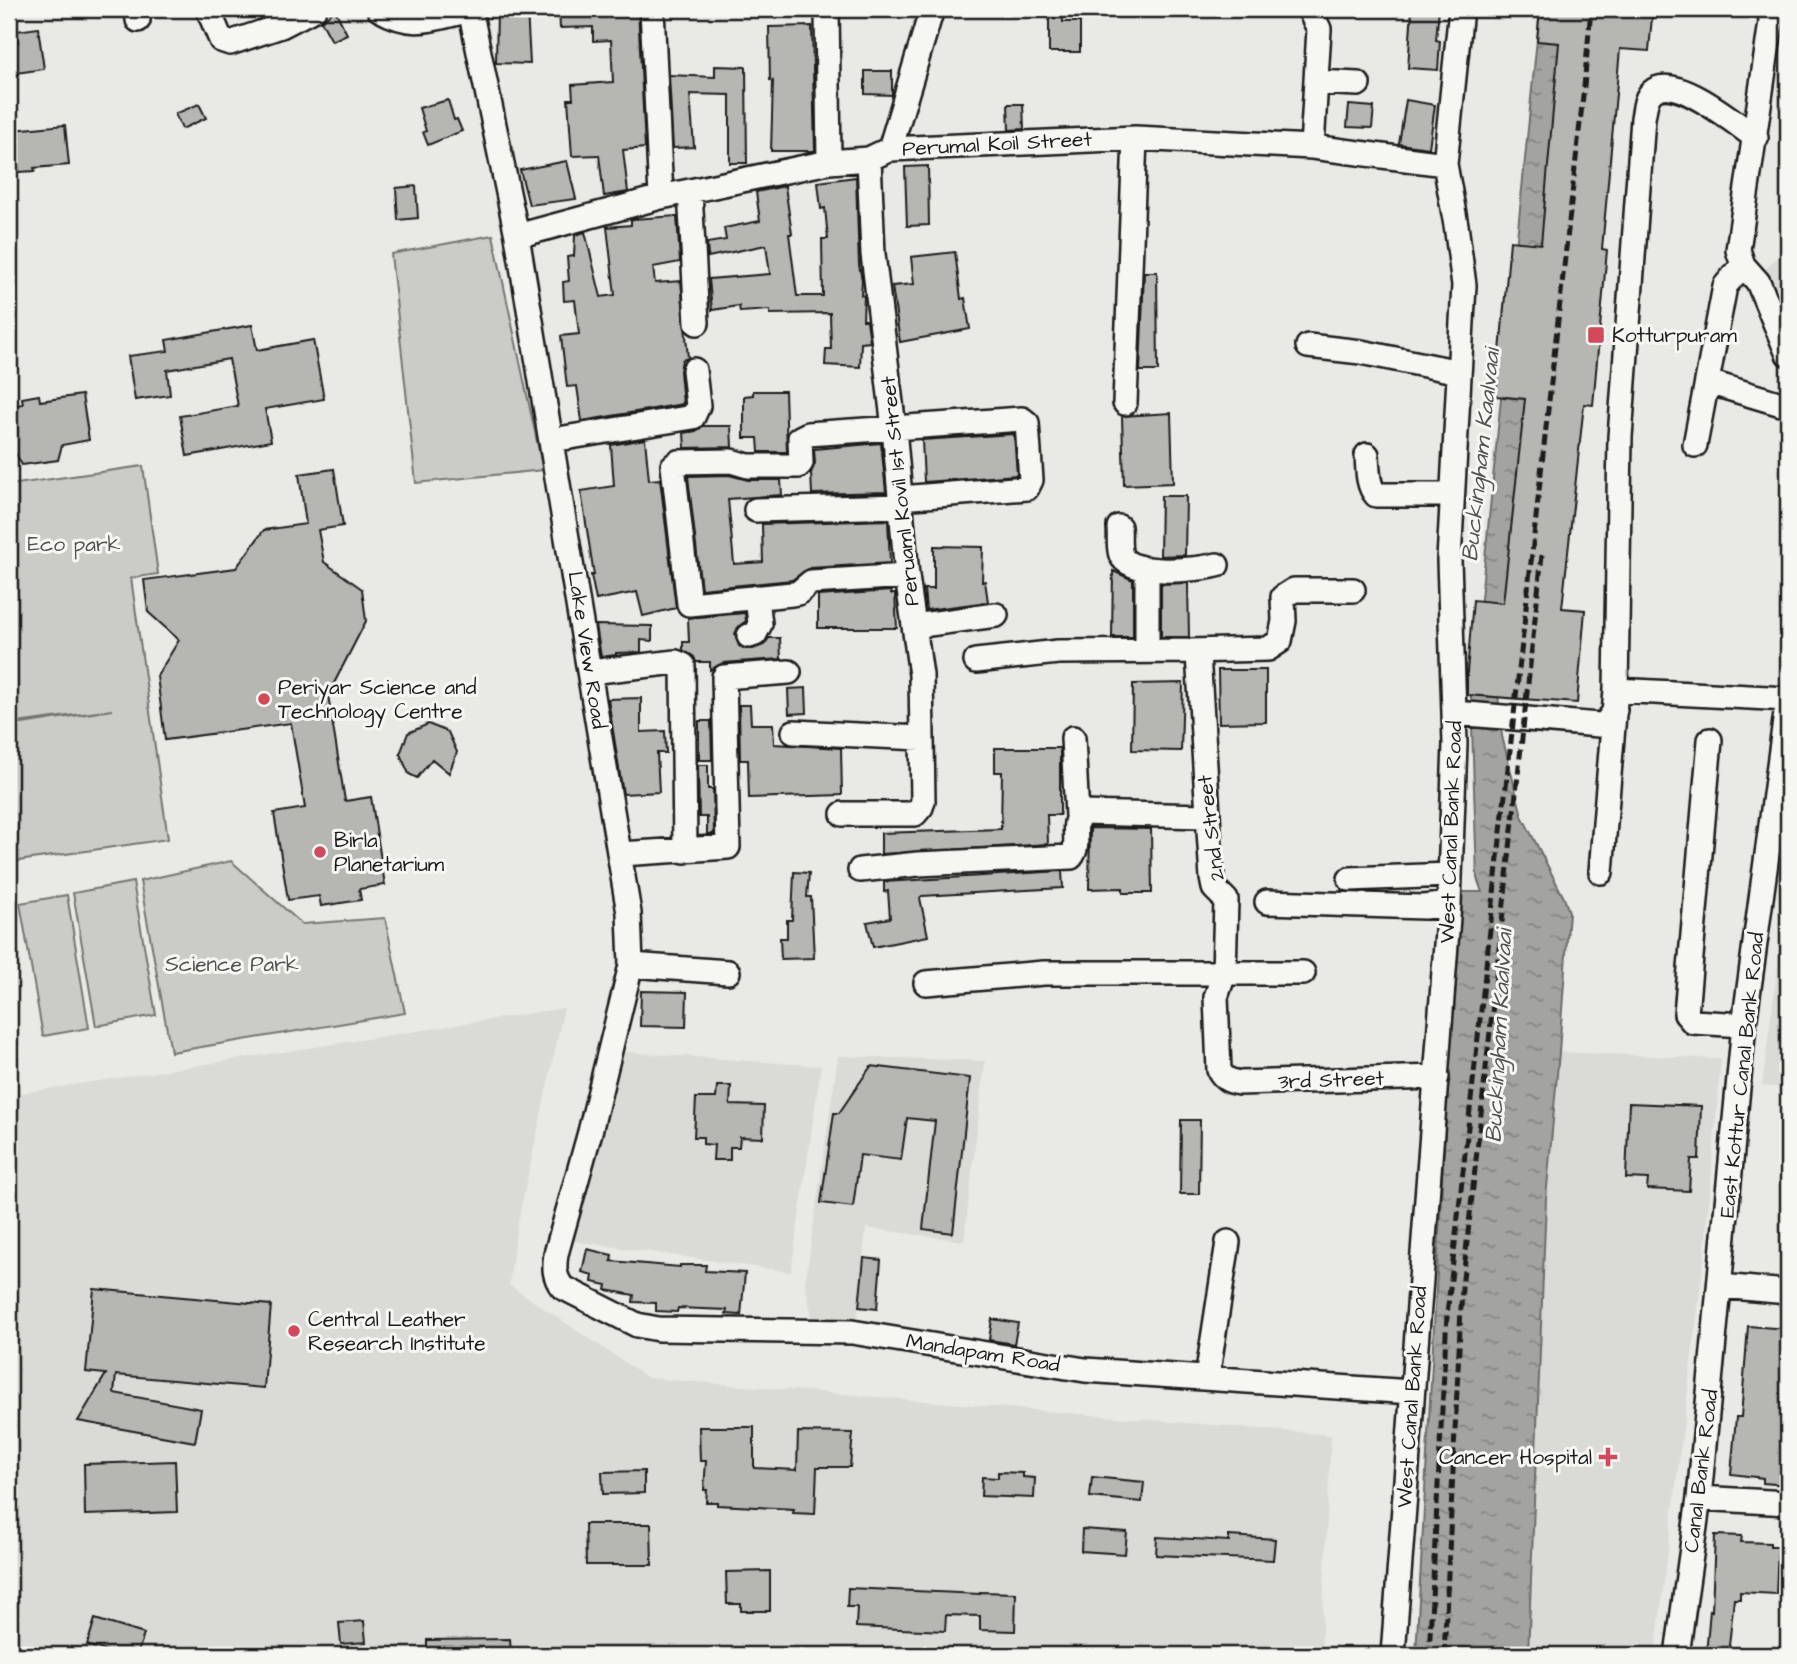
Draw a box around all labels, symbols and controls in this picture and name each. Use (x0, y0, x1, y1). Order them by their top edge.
street label: Perumal Koil Street (901, 125, 1093, 163)
place label: Kotturpuram (1612, 321, 1737, 351)
marker: Kotturpuram (1586, 325, 1606, 345)
water label: Buckingham Kaalvaai (1454, 345, 1509, 563)
street label: Peruaml Kovil 1st Street (873, 374, 926, 607)
park label: Eco park (28, 530, 120, 560)
street label: Lake View Road (560, 569, 614, 731)
place label: Periyar Science and Technology Centre (278, 673, 477, 728)
marker: Periyar Science and Technology Centre (256, 691, 272, 707)
street label: West Canal Bank Road (1433, 720, 1469, 944)
street label: 2nd Street (1190, 773, 1232, 883)
place label: Birla Planetarium (334, 826, 445, 879)
marker: Birla Planetarium (312, 844, 328, 860)
water label: Buckingham Kaalvaai (1477, 926, 1522, 1144)
street label: East Kottur Canal Bank Road (1713, 931, 1771, 1219)
park label: Science Park (165, 950, 299, 979)
street label: 3rd Street (1277, 1064, 1385, 1096)
street label: West Canal Bank Road (1390, 1285, 1434, 1509)
place label: Central Leather Research Institute (308, 1305, 486, 1358)
marker: Central Leather Research Institute (286, 1323, 302, 1339)
street label: Mandapam Road (904, 1327, 1062, 1380)
street label: Canal Bank Road (1677, 1388, 1725, 1554)
place label: Cancer Hospital (1439, 1443, 1592, 1473)
marker: Cancer Hospital (1598, 1447, 1618, 1467)

